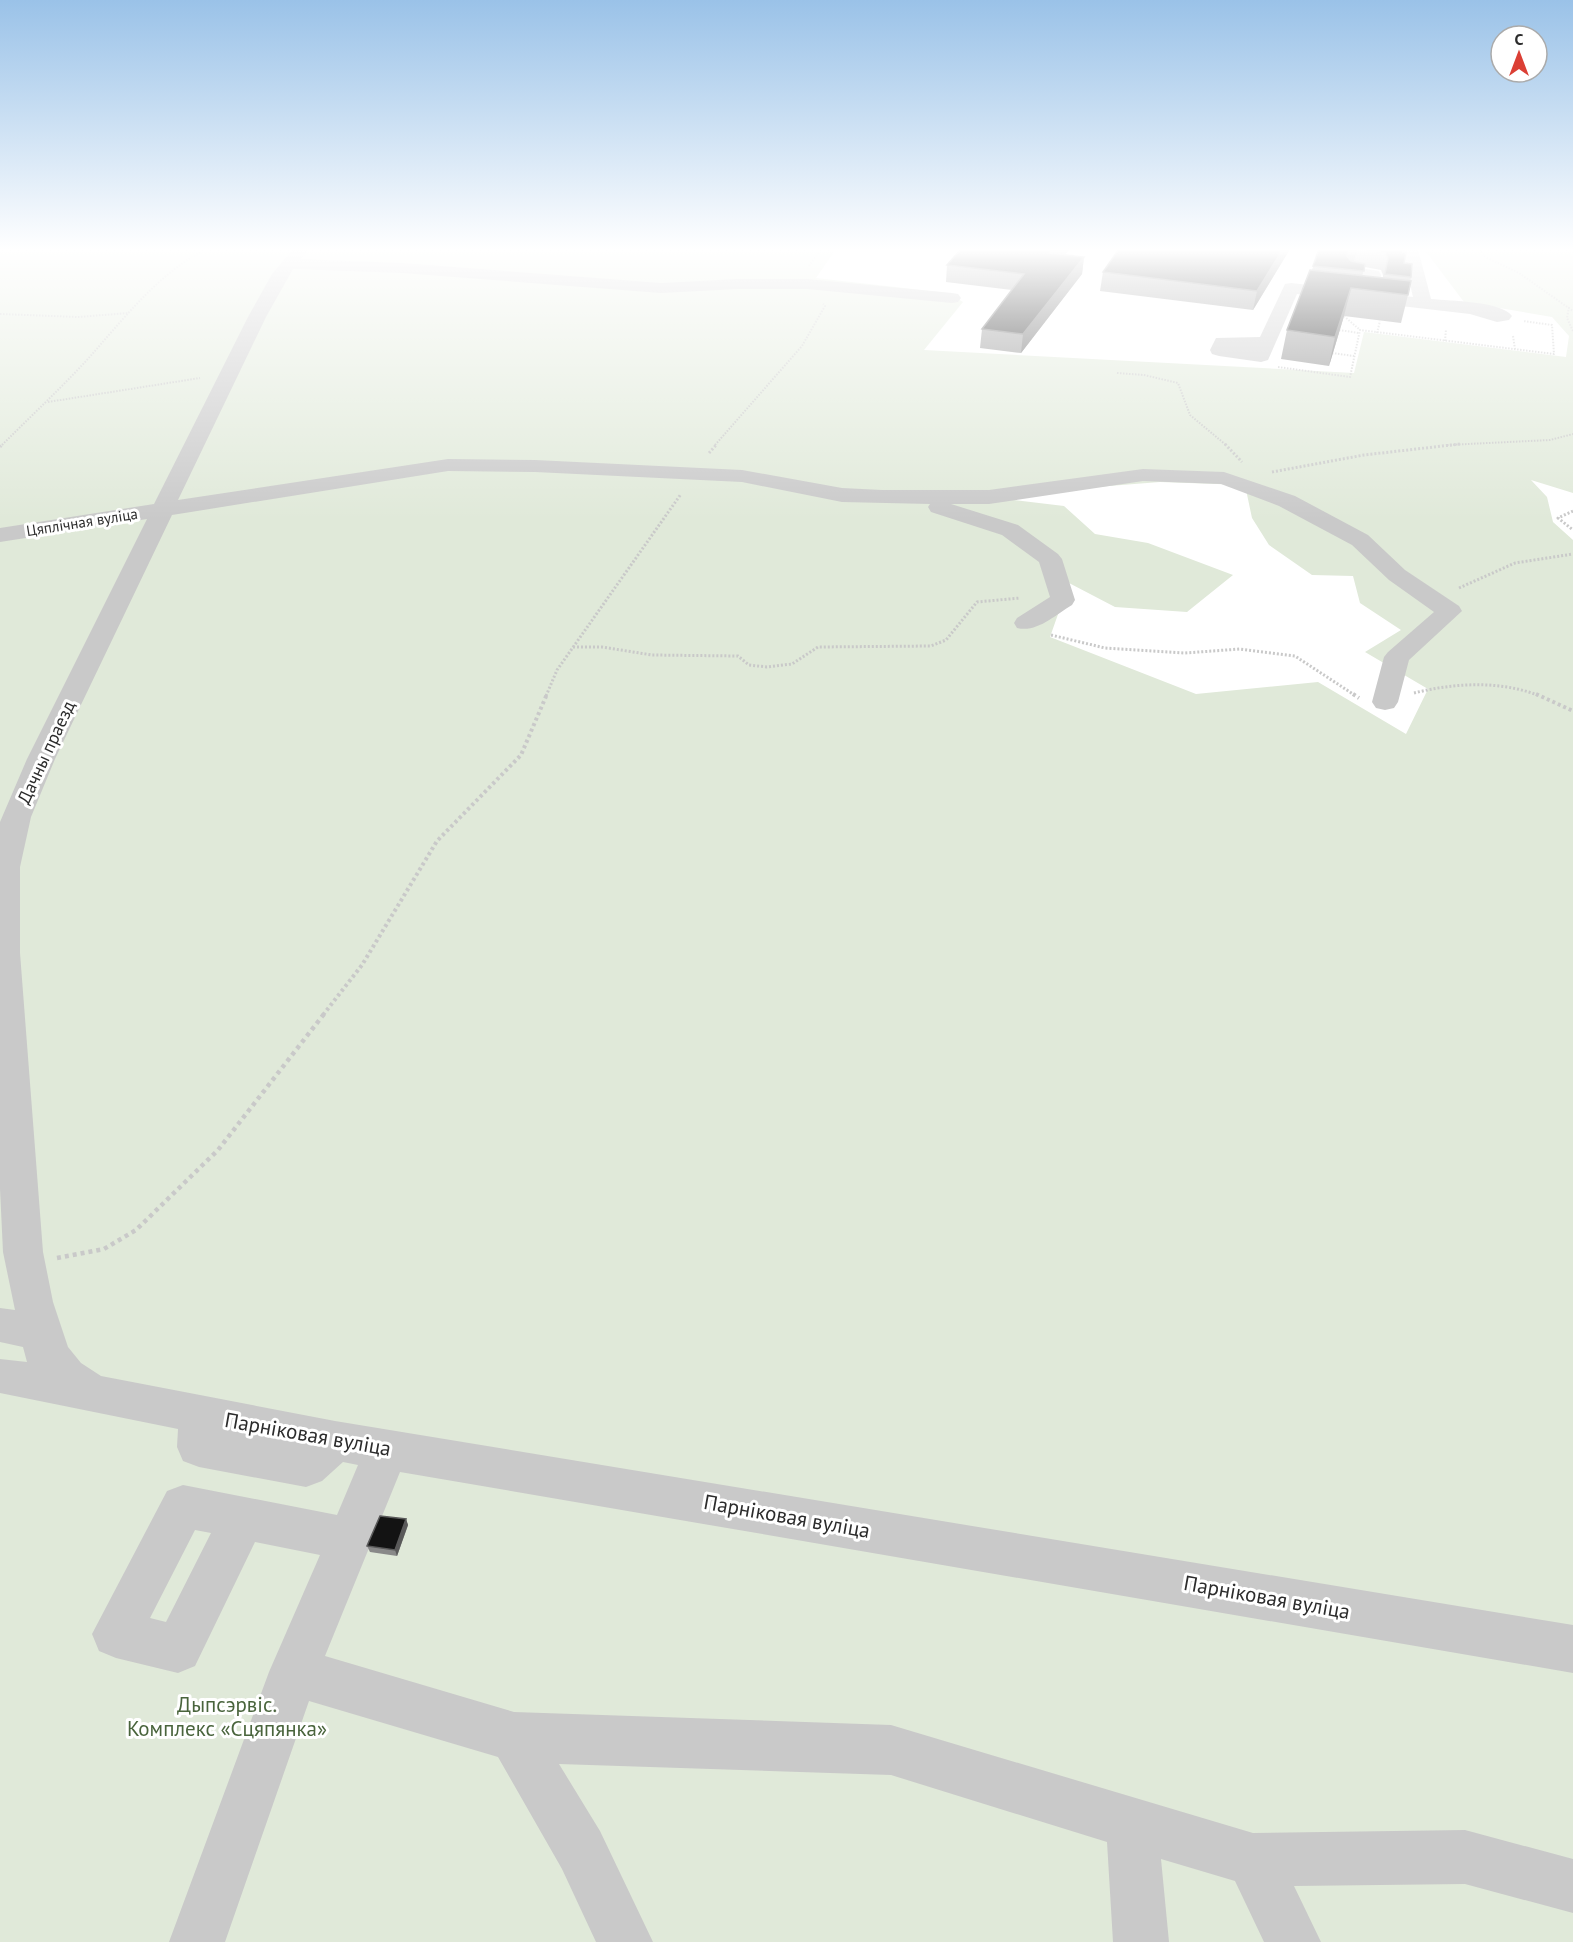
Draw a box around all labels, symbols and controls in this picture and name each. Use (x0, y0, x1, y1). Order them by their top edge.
north arrow (1489, 24, 1549, 84)
text: С (1515, 29, 1524, 49)
street label: Цяплічная вуліца (25, 504, 139, 540)
street label: Дачны праезд (12, 696, 80, 807)
street label: Парніковая вуліца (223, 1406, 393, 1462)
street label: Парніковая вуліца (702, 1488, 872, 1544)
street label: Парніковая вуліца (1182, 1569, 1352, 1625)
park label: Дыпсэрвіс. Комплекс «Сцяпянка» (127, 1691, 327, 1742)

